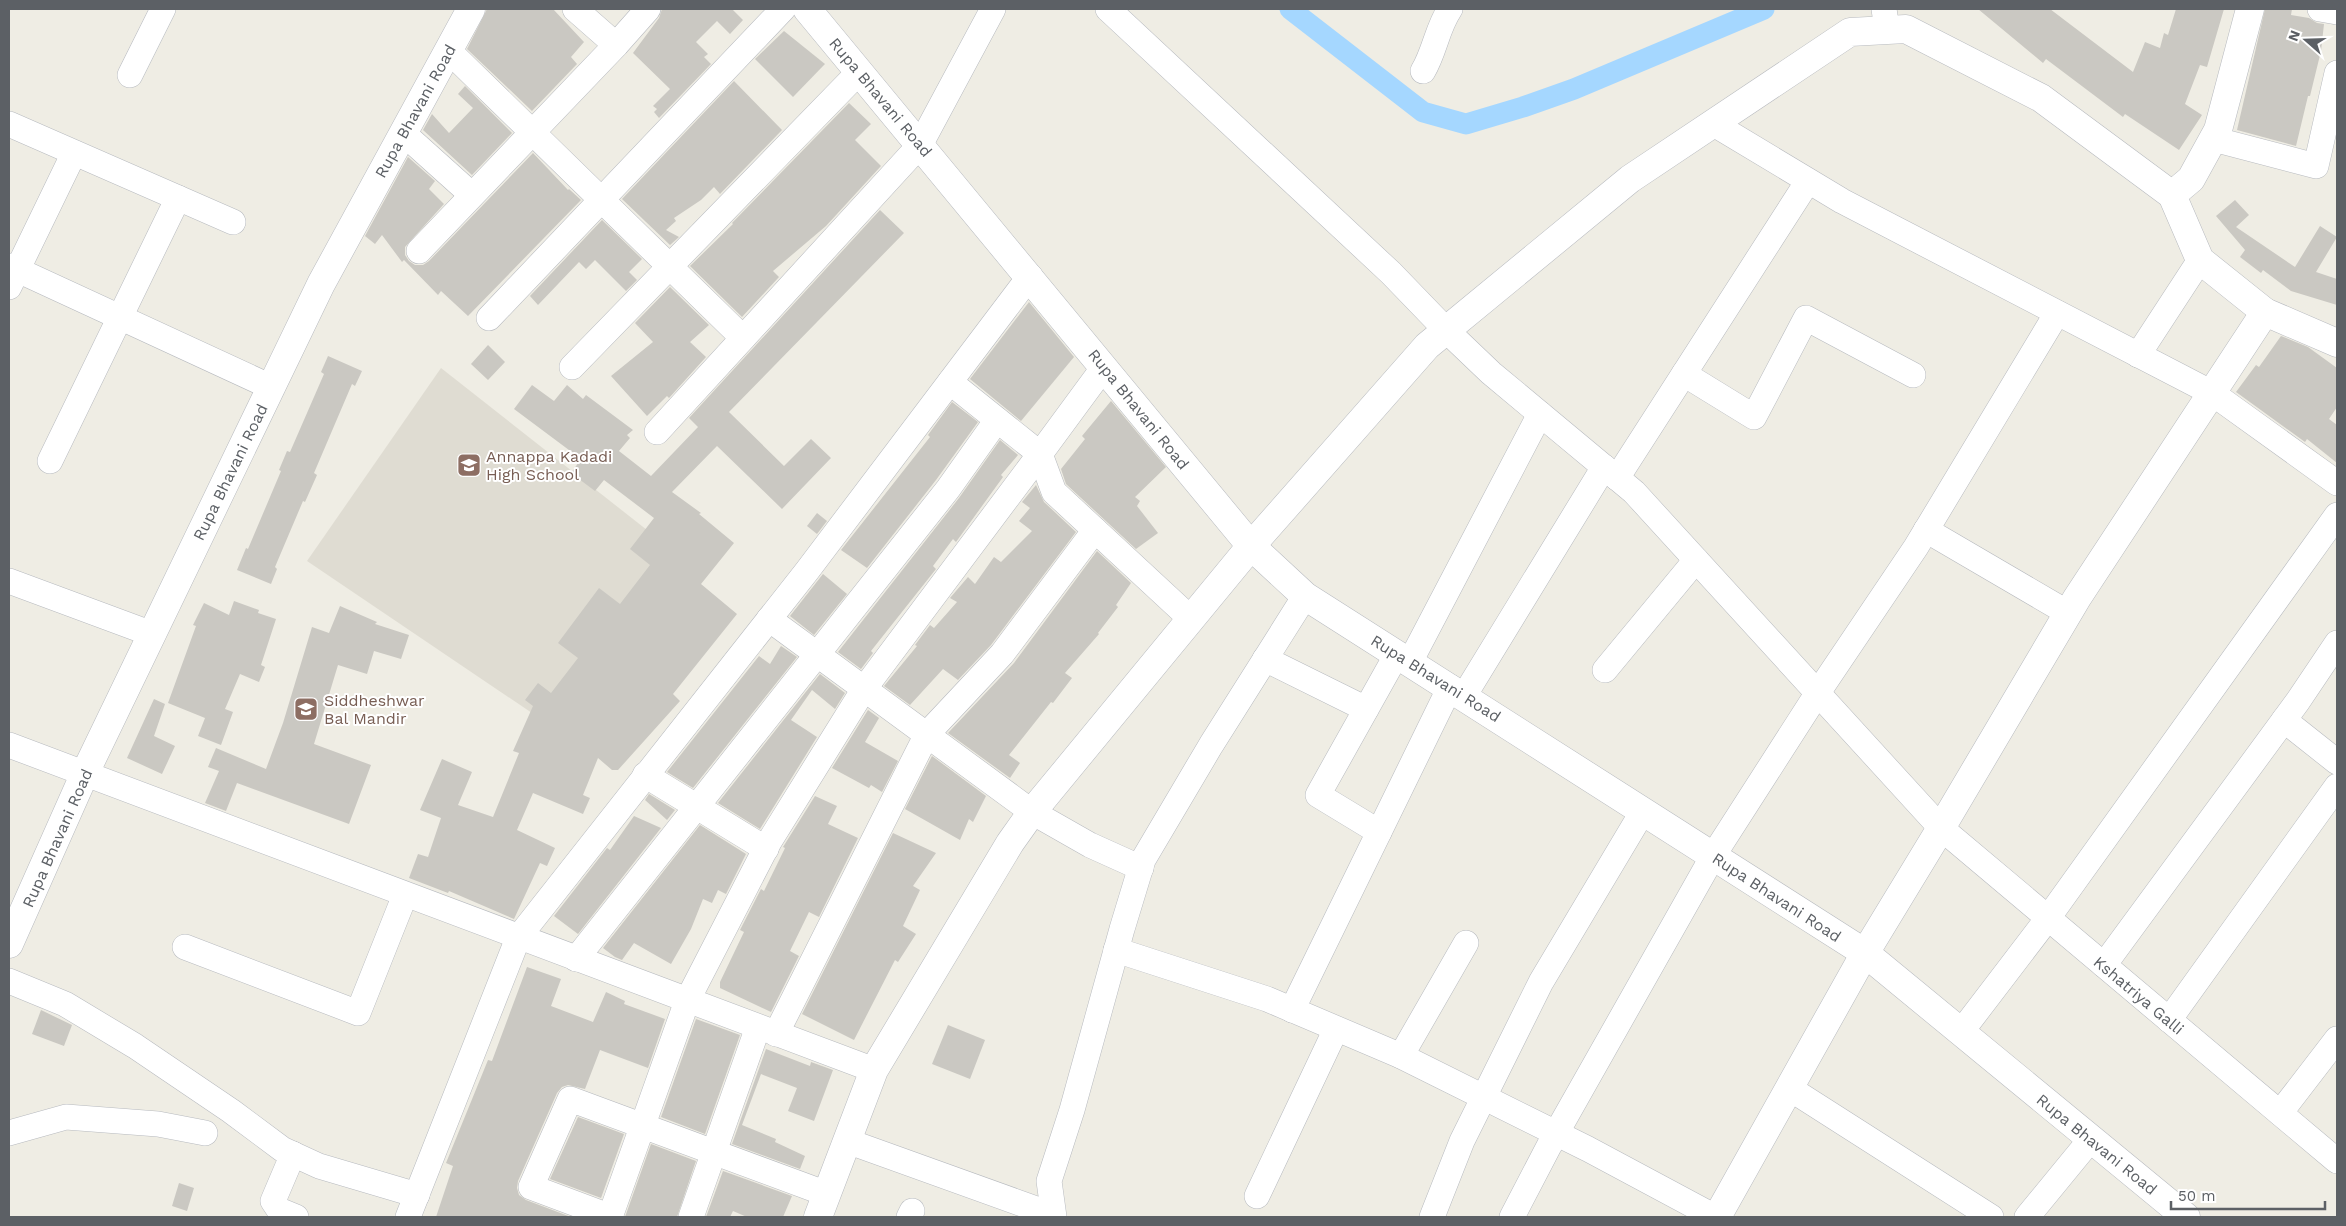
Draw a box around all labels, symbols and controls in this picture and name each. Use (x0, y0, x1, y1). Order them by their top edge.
north arrow (2281, 15, 2331, 65)
text: N (2284, 28, 2303, 43)
street label: Rupa Bhavani Road (825, 34, 936, 161)
street label: Rupa Bhavani Road (371, 41, 460, 181)
street label: Rupa Bhavani Road (1084, 345, 1193, 473)
street label: Rupa Bhavani Road (189, 401, 272, 544)
place label: Annappa Kadadi High School (486, 447, 612, 484)
school or university icon: Annappa Kadadi High School (456, 452, 482, 478)
street label: Rupa Bhavani Road (1367, 631, 1504, 726)
place label: Siddheshwar Bal Mandir (324, 691, 425, 728)
school or university icon: Siddheshwar Bal Mandir (293, 696, 319, 722)
street label: Rupa Bhavani Road (18, 766, 97, 910)
street label: Rupa Bhavani Road (1709, 849, 1845, 946)
street label: Kshatriya Galli (2090, 952, 2188, 1039)
street label: Rupa Bhavani Road (2033, 1090, 2161, 1199)
scale bar (2171, 1178, 2325, 1210)
text: 50 m (2178, 1187, 2215, 1205)

